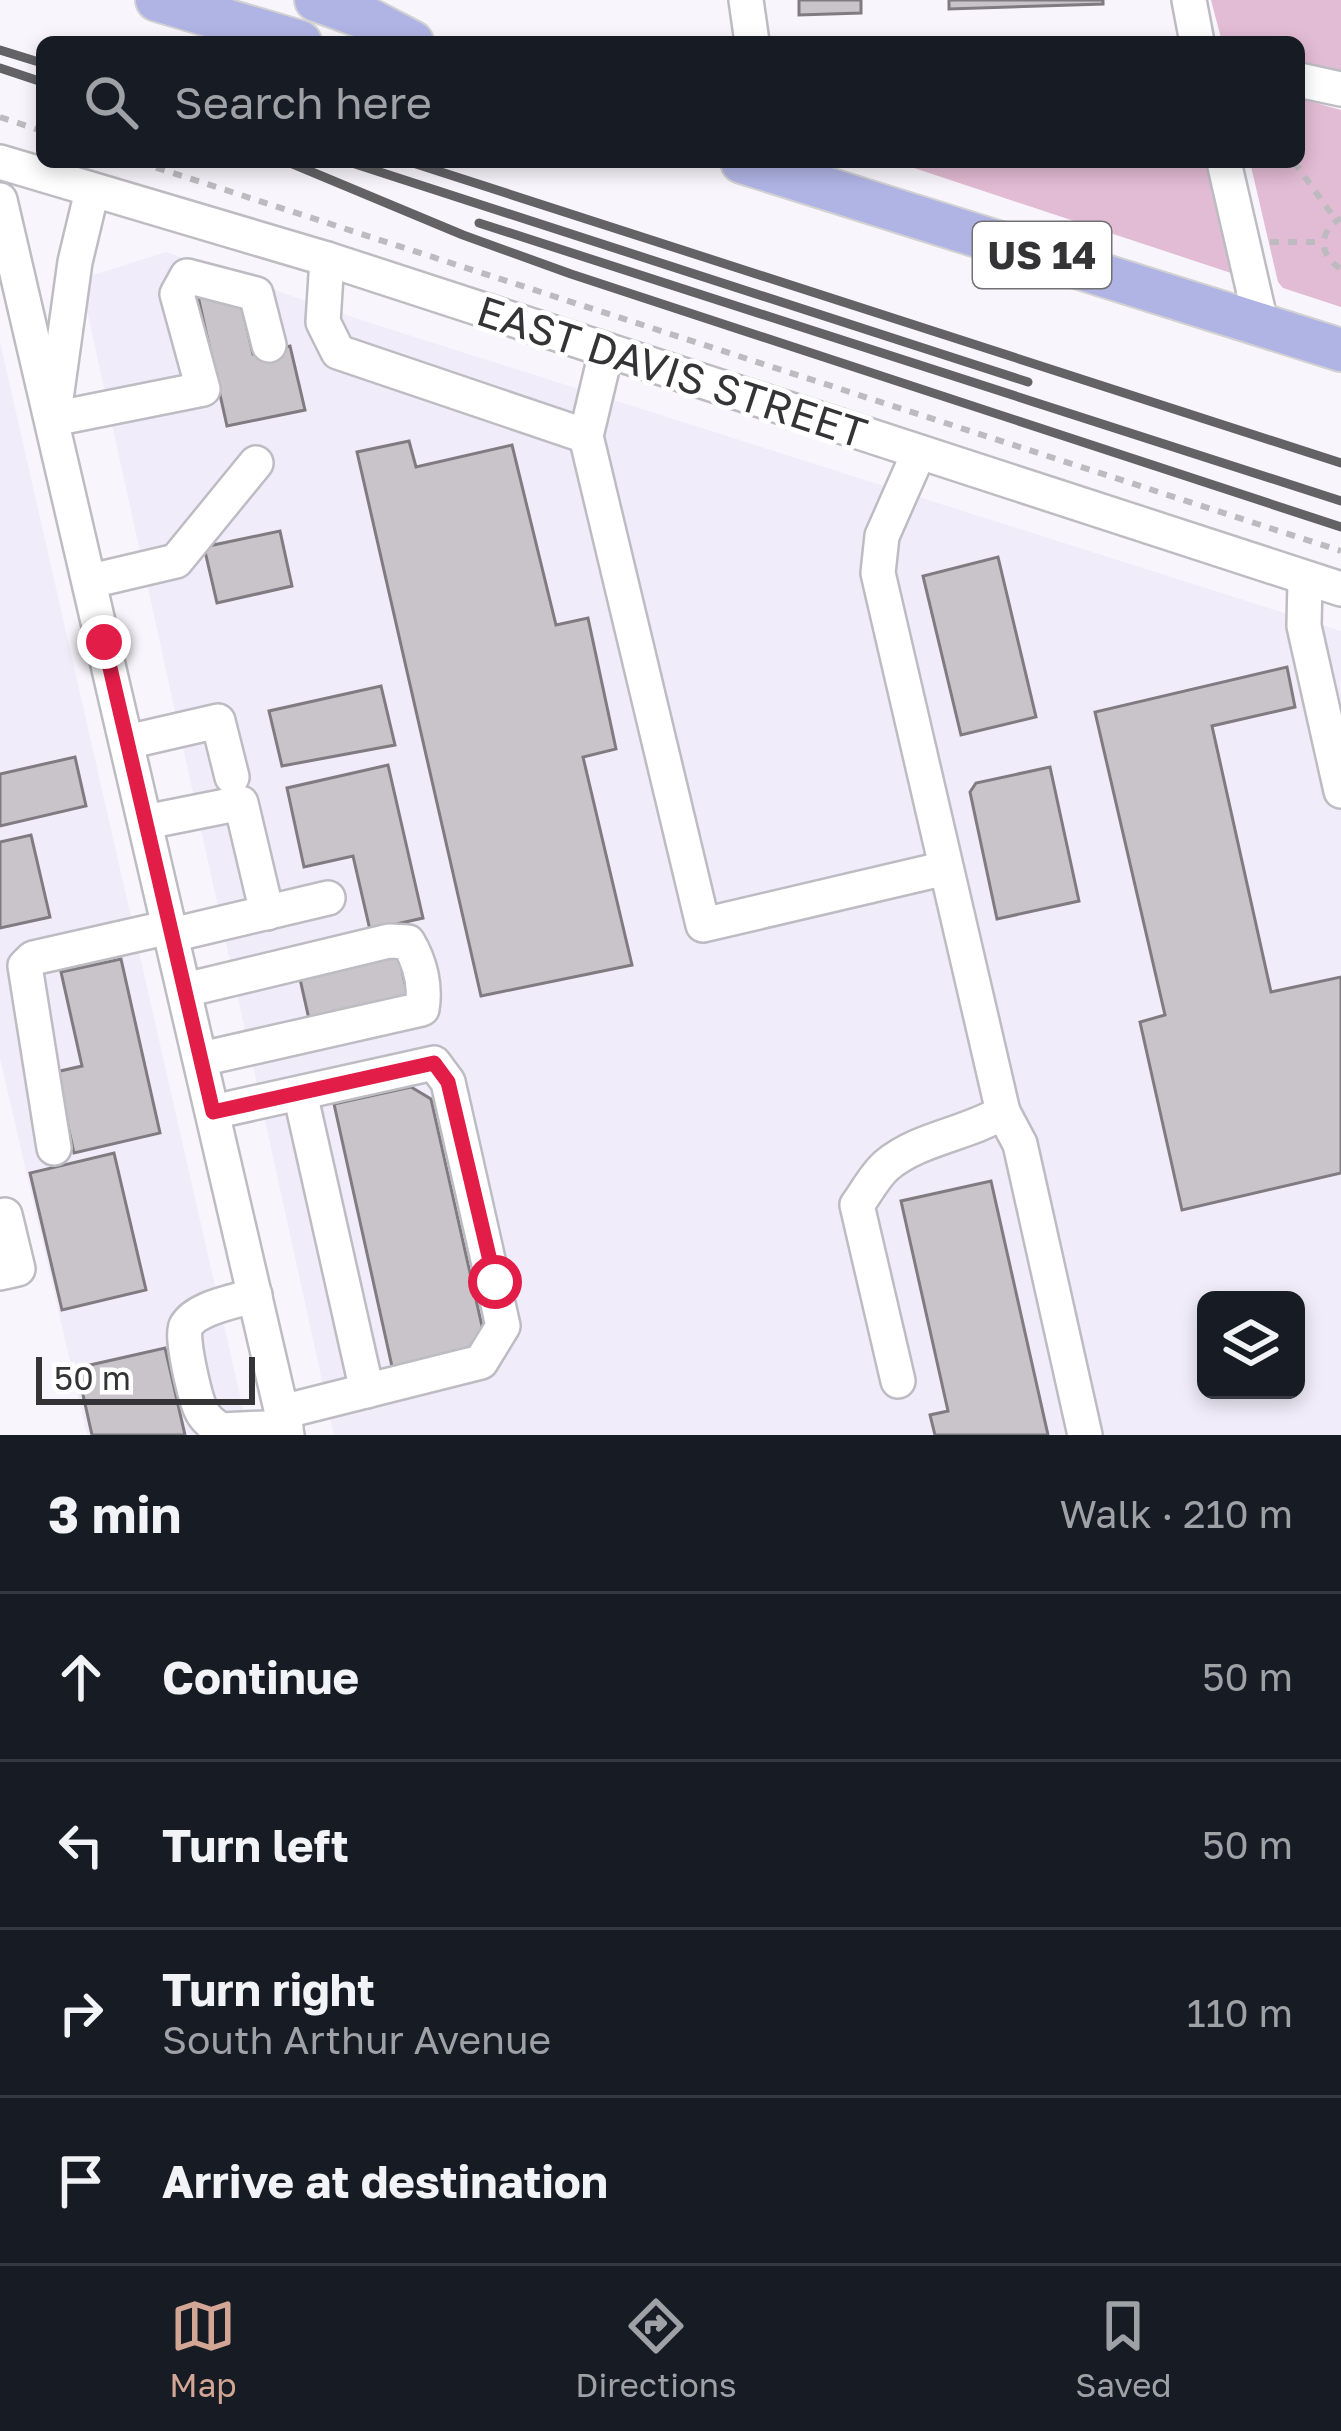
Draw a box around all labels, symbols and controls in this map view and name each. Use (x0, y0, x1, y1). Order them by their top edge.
search box (36, 36, 1305, 168)
icon: search (78, 69, 144, 135)
text: Search here (174, 75, 432, 129)
road number: US 14 (973, 222, 1111, 288)
street label: EAST DAVIS STREET (471, 284, 873, 458)
route end (77, 615, 131, 669)
route start (468, 1255, 522, 1309)
map controls (1197, 1291, 1305, 1399)
button: layers (1197, 1291, 1305, 1399)
scale bar (36, 1351, 255, 1404)
text: 50 m (54, 1358, 131, 1397)
text: 3 min (48, 1483, 181, 1544)
text: Walk · 210 m (1059, 1490, 1293, 1537)
icon: ahead (48, 1644, 114, 1710)
text: Continue (162, 1650, 359, 1704)
text: 50 m (1202, 1653, 1293, 1700)
icon: left (48, 1812, 114, 1878)
text: Turn left (162, 1818, 349, 1872)
text: 50 m (1202, 1821, 1293, 1868)
text: Turn right (162, 1962, 375, 2016)
icon: right (48, 1980, 114, 2046)
text: 110 m (1187, 1989, 1293, 2036)
text: South Arthur Avenue (162, 2016, 551, 2063)
icon: arrive (48, 2148, 114, 2214)
text: Arrive at destination (162, 2154, 608, 2208)
tab: Map (169, 2293, 237, 2404)
tab: Directions (575, 2293, 737, 2404)
tab: Saved (1075, 2293, 1172, 2404)

